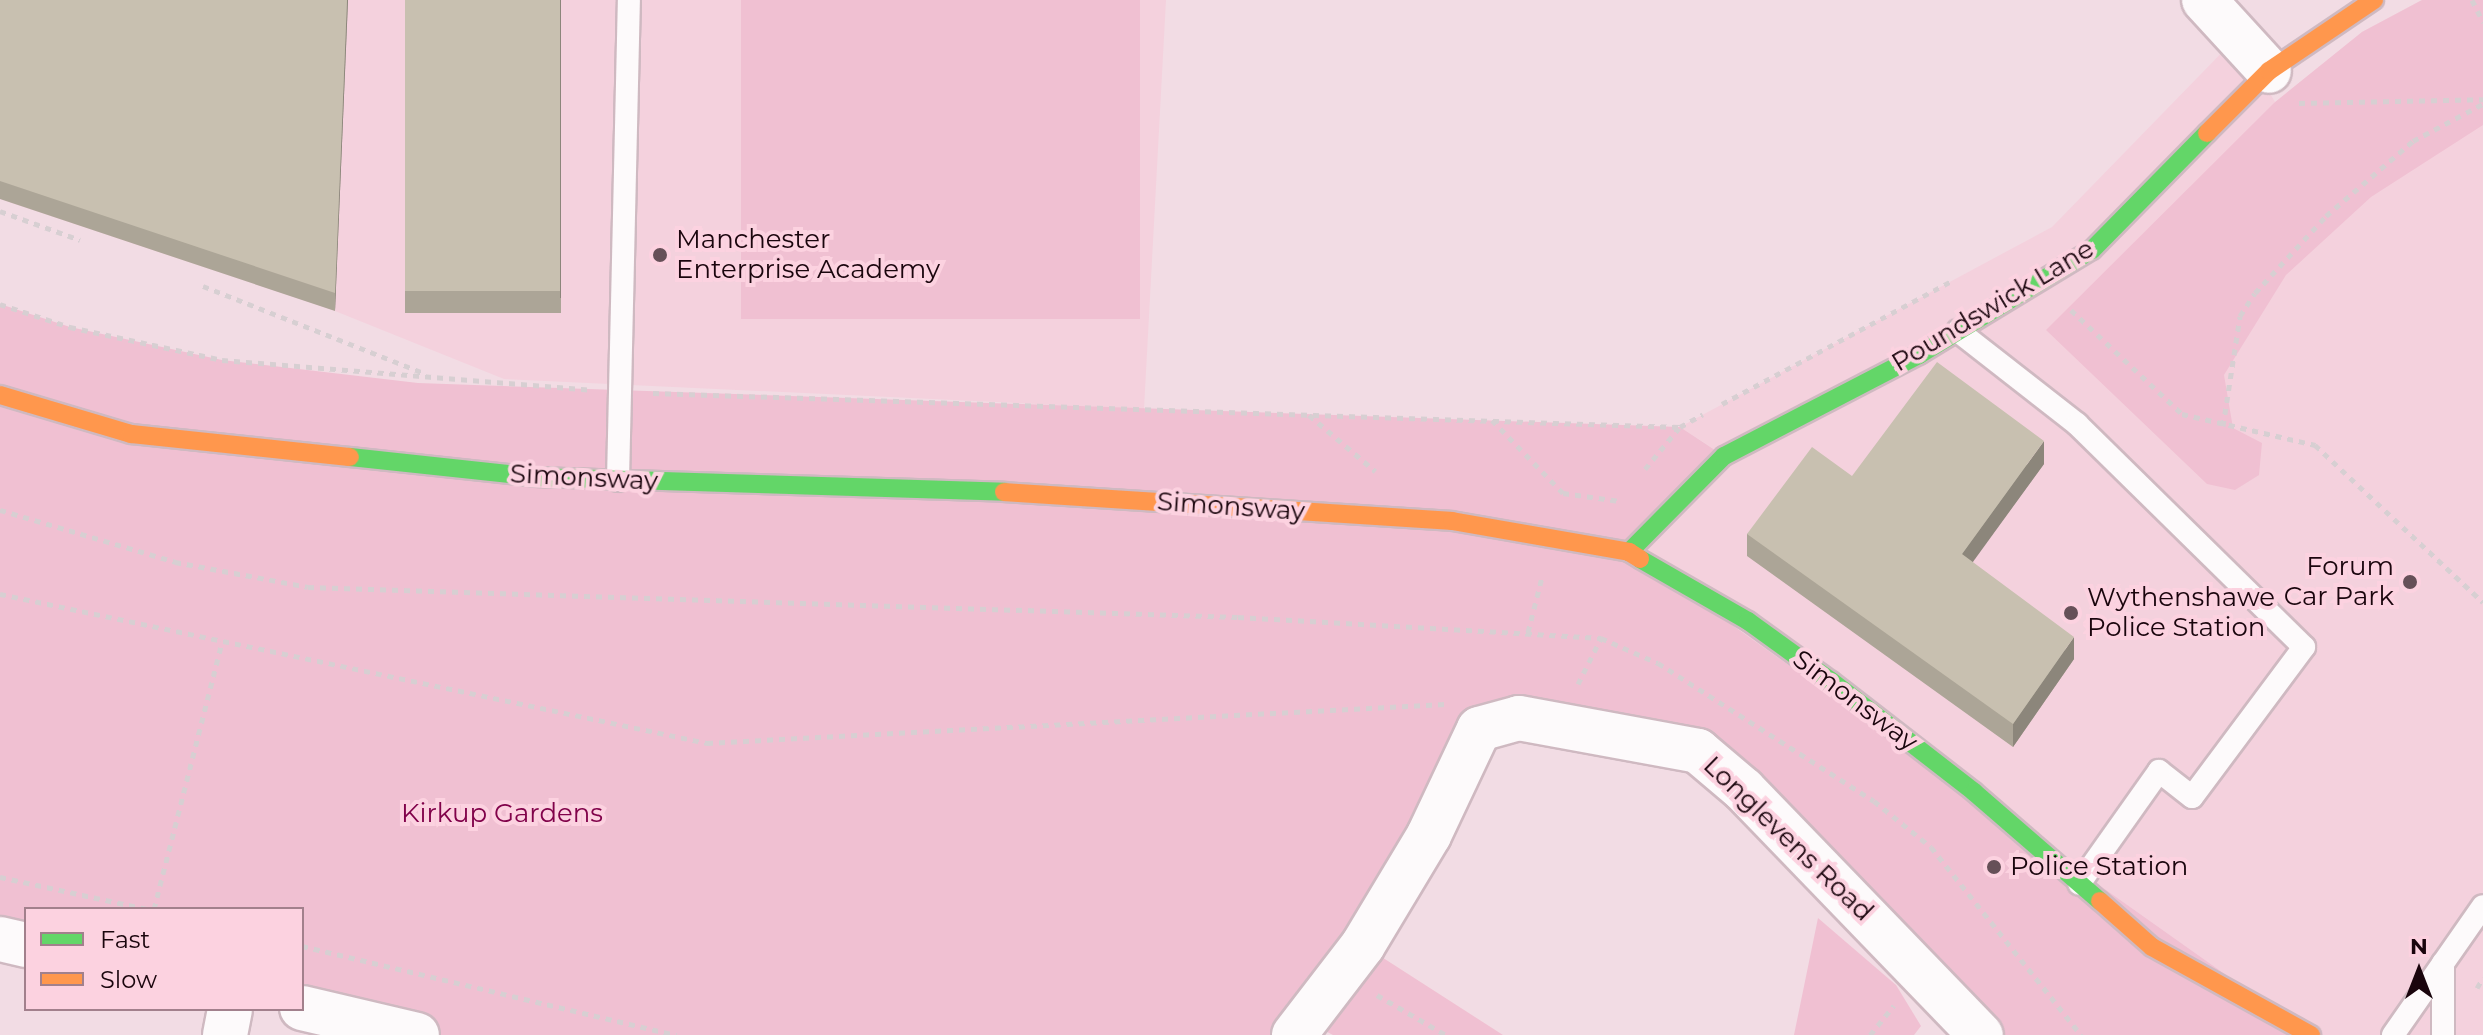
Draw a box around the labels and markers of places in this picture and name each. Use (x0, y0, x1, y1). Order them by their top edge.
place label: Manchester Enterprise Academy (676, 224, 940, 286)
marker: Manchester Enterprise Academy (651, 246, 669, 264)
place label: Forum Car Park (2284, 551, 2394, 612)
marker: Forum Car Park (2401, 573, 2419, 591)
place label: Wythenshawe Police Station (2087, 582, 2275, 644)
marker: Wythenshawe Police Station (2062, 604, 2080, 622)
place label: Police Station (2010, 851, 2188, 883)
marker: Police Station (1985, 858, 2003, 876)

